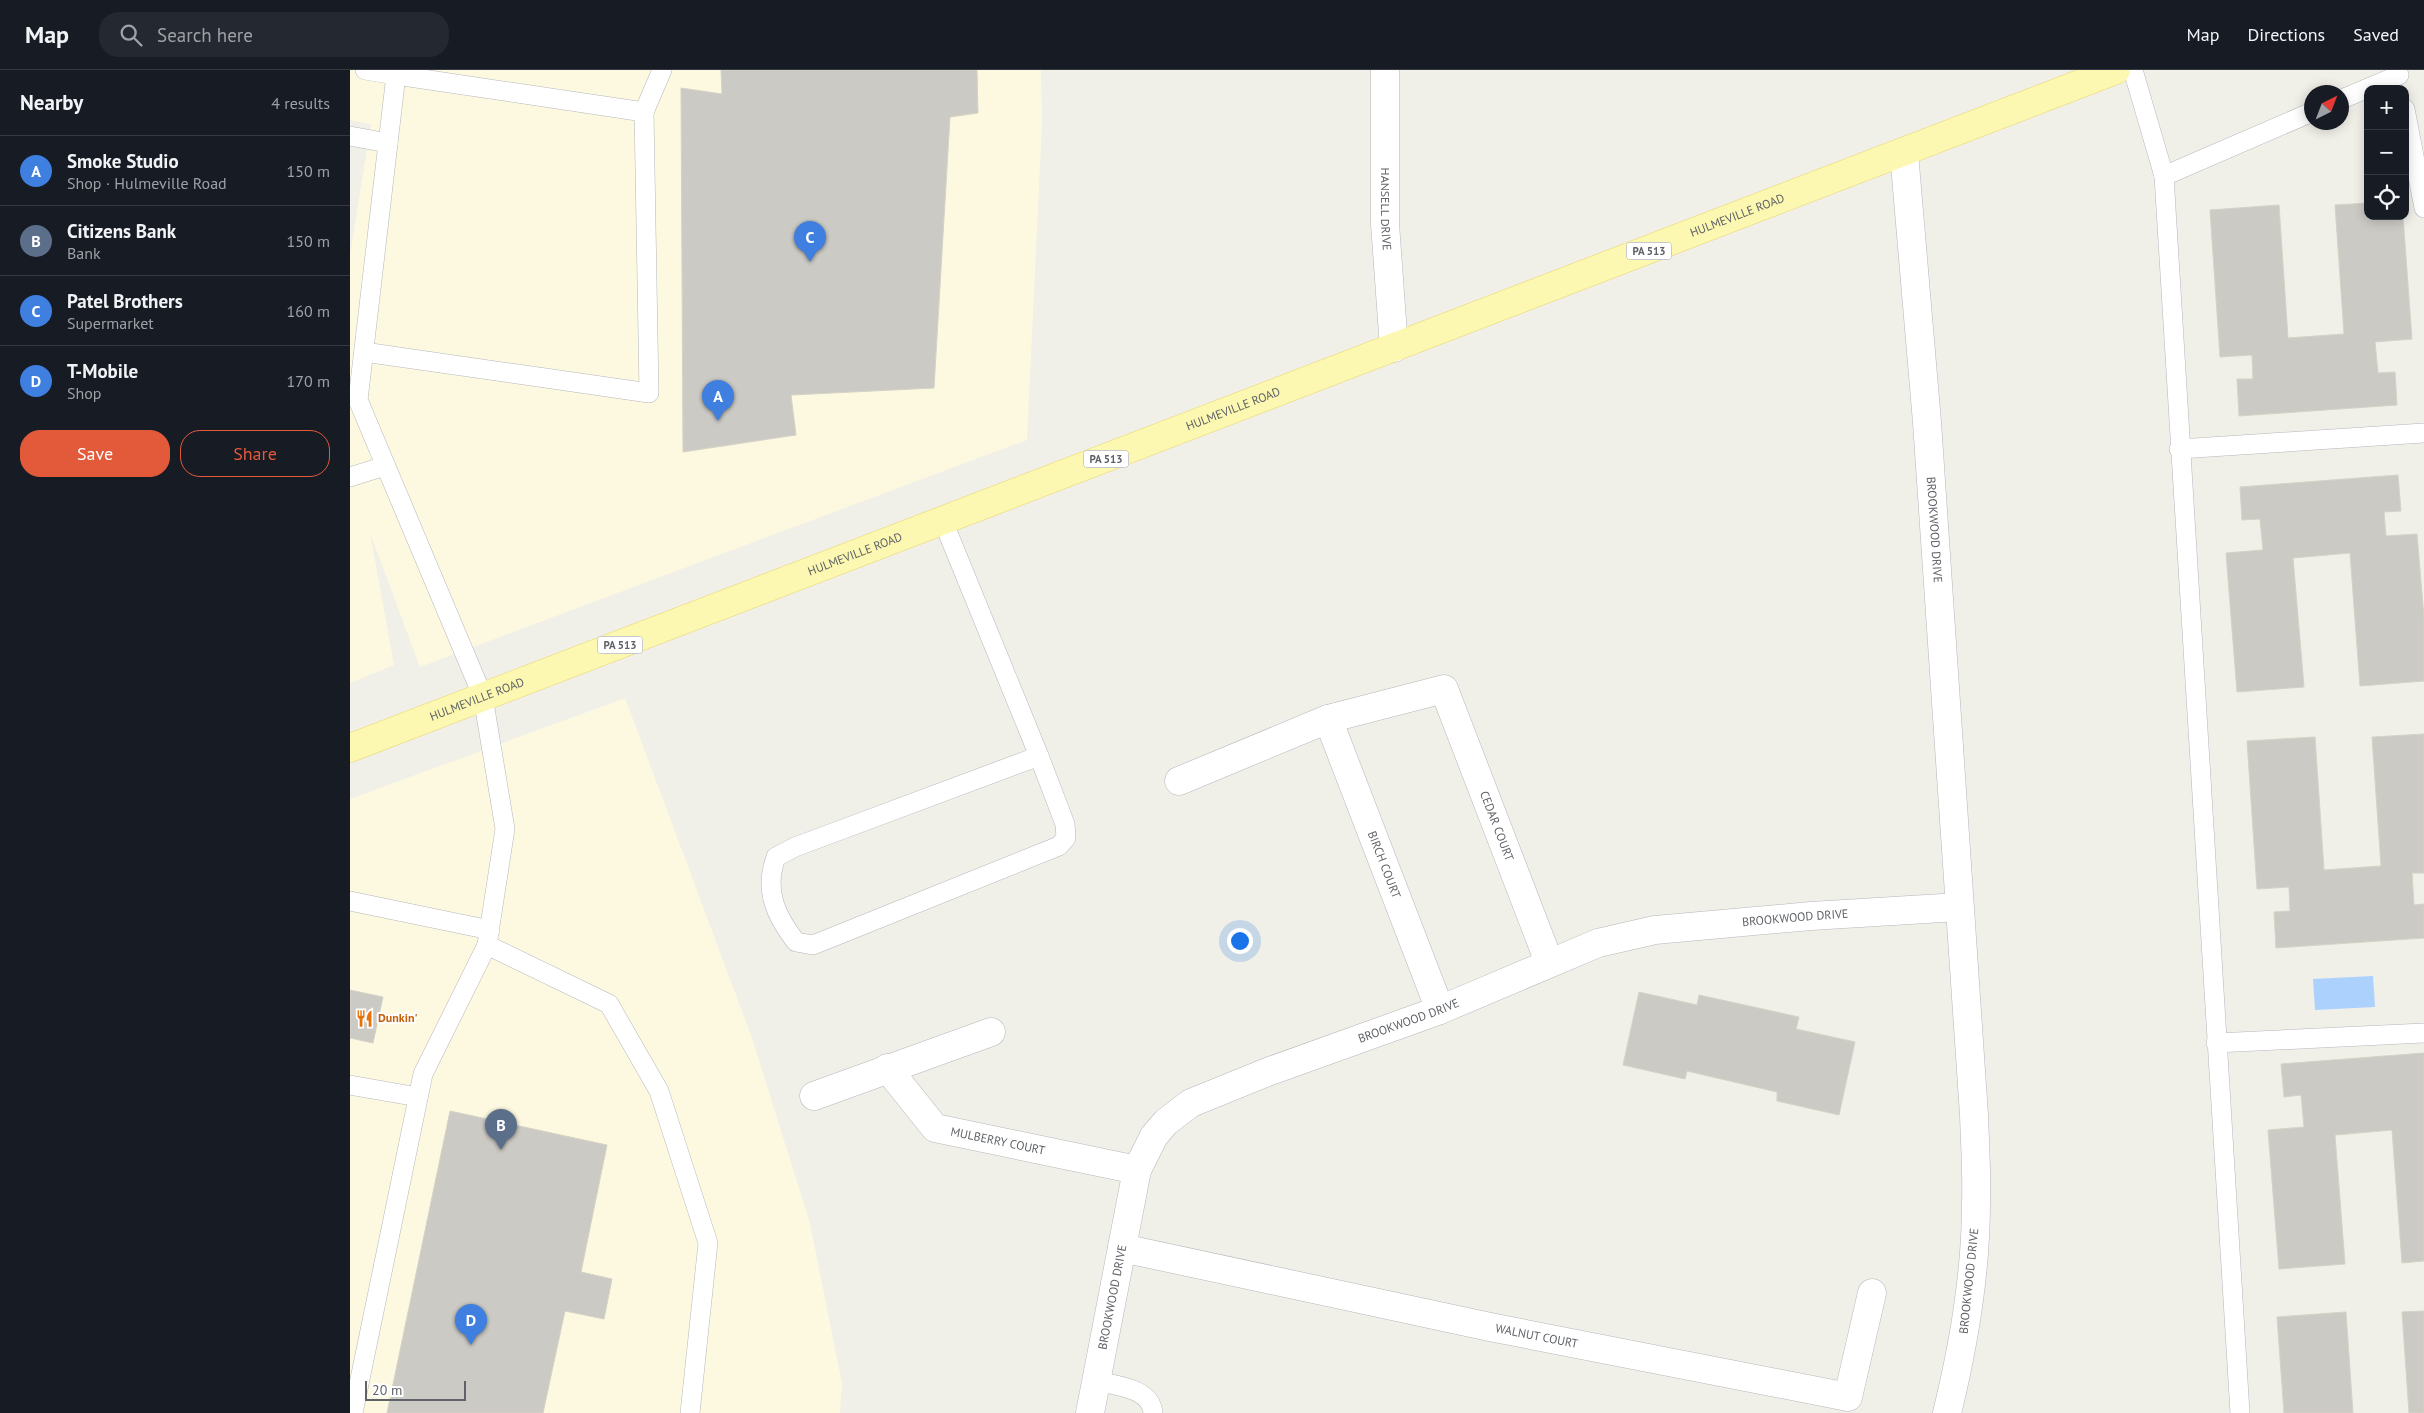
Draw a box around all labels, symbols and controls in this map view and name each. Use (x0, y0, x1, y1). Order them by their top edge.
search box (99, 12, 449, 57)
text: Map (25, 19, 69, 50)
icon: search (117, 21, 145, 49)
text: Search here (157, 23, 253, 47)
text: Map (2187, 23, 2219, 46)
text: Directions (2247, 23, 2325, 46)
text: Saved (2353, 23, 2399, 46)
north arrow (2304, 85, 2349, 130)
map controls (2364, 85, 2409, 220)
button: + (2364, 85, 2409, 130)
text: Nearby (20, 89, 83, 116)
text: 4 results (271, 93, 330, 113)
button: − (2364, 130, 2409, 175)
text: Smoke Studio (67, 149, 179, 173)
text: A (31, 161, 41, 181)
text: 150 m (287, 161, 330, 181)
street label: HANSELL DRIVE (1378, 168, 1395, 251)
text: Shop · Hulmeville Road (67, 173, 227, 193)
button: locate (2364, 175, 2409, 220)
street label: HULMEVILLE ROAD (1688, 190, 1787, 240)
text: Citizens Bank (67, 219, 176, 243)
pin: C (794, 221, 826, 262)
text: B (31, 231, 41, 251)
text: 150 m (287, 231, 330, 251)
road number: PA 513 (1626, 242, 1672, 260)
text: Bank (67, 243, 101, 263)
text: Patel Brothers (67, 289, 183, 313)
text: C (32, 301, 40, 321)
text: 160 m (287, 301, 330, 321)
text: Supermarket (67, 313, 154, 333)
text: T-Mobile (67, 359, 138, 383)
text: D (31, 371, 41, 391)
text: 170 m (287, 371, 330, 391)
pin: A (702, 380, 734, 421)
text: Shop (67, 383, 101, 403)
street label: HULMEVILLE ROAD (1184, 384, 1282, 433)
button: Save (20, 430, 170, 477)
button: Share (180, 430, 330, 477)
road number: PA 513 (1084, 450, 1128, 468)
street label: BROOKWOOD DRIVE (1924, 476, 1946, 583)
street label: HULMEVILLE ROAD (806, 529, 904, 579)
road number: PA 513 (598, 636, 642, 654)
street label: HULMEVILLE ROAD (427, 674, 526, 724)
street label: CEDAR COURT (1477, 789, 1518, 863)
street label: BIRCH COURT (1365, 829, 1404, 901)
street label: BROOKWOOD DRIVE (1741, 906, 1849, 929)
your location (1227, 928, 1253, 954)
street label: BROOKWOOD DRIVE (1356, 995, 1461, 1046)
restaurant icon: Dunkin' (354, 1008, 374, 1028)
place label: Dunkin' (378, 1010, 417, 1025)
pin: B (485, 1109, 517, 1150)
street label: MULBERRY COURT (949, 1123, 1047, 1158)
street label: BROOKWOOD DRIVE (1955, 1227, 1982, 1335)
street label: BROOKWOOD DRIVE (1094, 1243, 1129, 1351)
pin: D (455, 1304, 487, 1345)
street label: WALNUT COURT (1494, 1320, 1580, 1351)
scale bar (365, 1378, 466, 1401)
text: 20 m (372, 1381, 402, 1399)

